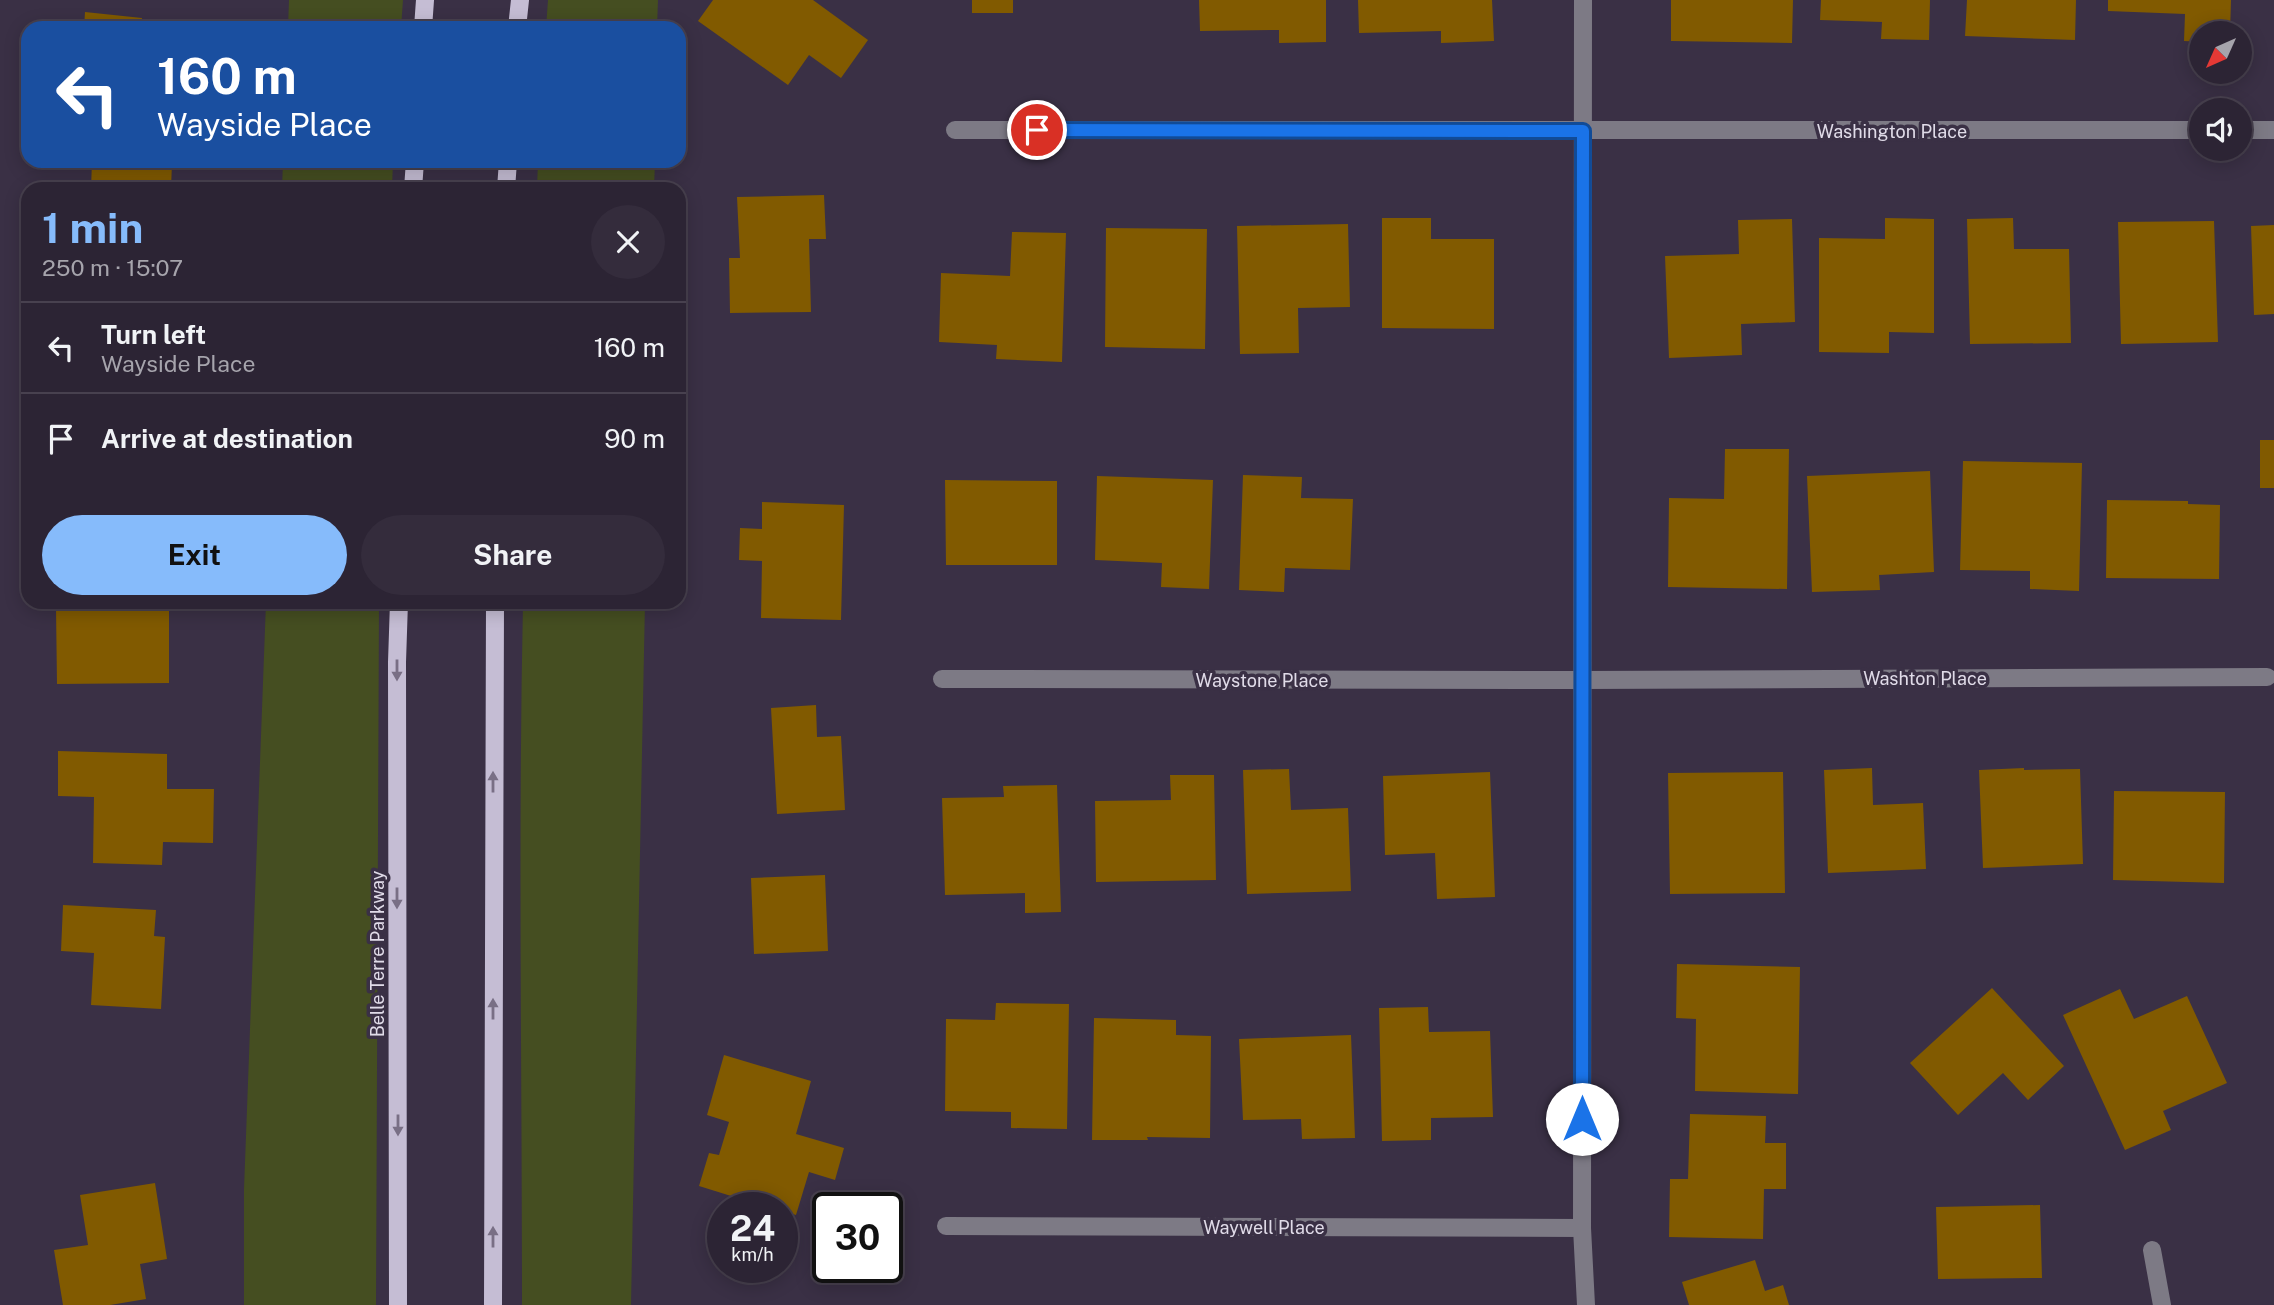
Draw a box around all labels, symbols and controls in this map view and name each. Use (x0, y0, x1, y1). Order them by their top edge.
north arrow (2189, 21, 2252, 84)
map controls (2189, 21, 2252, 161)
text: 160 m (157, 47, 297, 105)
icon: left (42, 49, 133, 140)
button: sound (2189, 98, 2252, 161)
pin (1007, 100, 1067, 160)
text: Wayside Place (157, 106, 372, 143)
icon: arrive (1018, 111, 1056, 149)
street label: Washington Place (1817, 121, 1967, 142)
text: 1 min (42, 203, 143, 252)
button: close (591, 205, 665, 279)
text: 250 m · 15:07 (42, 254, 183, 281)
text: Turn left (101, 319, 206, 350)
icon: left (42, 329, 80, 367)
text: 160 m (594, 332, 665, 363)
text: Wayside Place (101, 350, 256, 377)
icon: arrive (42, 420, 80, 458)
text: Arrive at destination (101, 423, 353, 454)
text: 90 m (604, 423, 665, 454)
button: Exit (42, 515, 347, 595)
button: Share (361, 515, 665, 595)
one-way arrow (391, 659, 403, 681)
street label: Washton Place (1863, 668, 1987, 689)
street label: Waystone Place (1196, 670, 1328, 691)
one-way arrow (487, 771, 499, 793)
street label: Belle Terre Parkway (367, 870, 388, 1037)
one-way arrow (391, 887, 403, 909)
one-way arrow (487, 998, 499, 1020)
position arrow (1545, 1082, 1619, 1156)
one-way arrow (392, 1114, 404, 1136)
speed limit sign: 30 (812, 1192, 903, 1283)
text: 24 (730, 1208, 775, 1249)
street label: Waywell Place (1203, 1217, 1325, 1238)
one-way arrow (487, 1226, 499, 1248)
text: km/h (731, 1244, 774, 1265)

